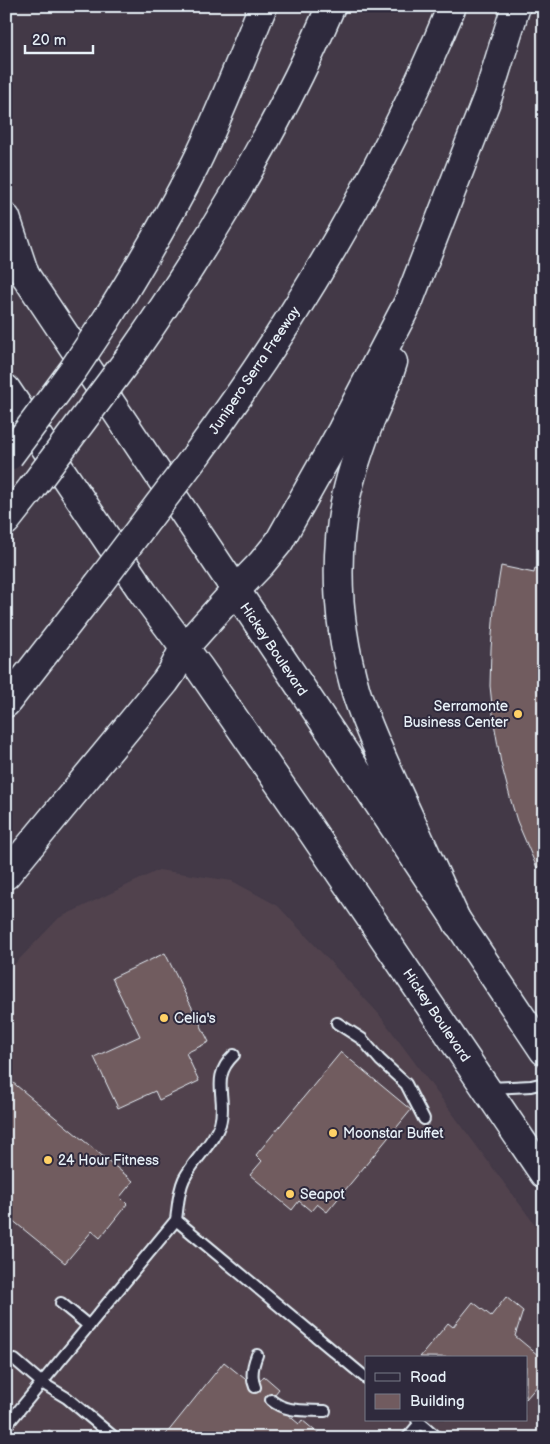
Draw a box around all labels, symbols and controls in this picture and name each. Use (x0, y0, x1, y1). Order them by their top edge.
scale bar (25, 22, 92, 54)
text: 20 m (32, 31, 66, 50)
street label: Junipero Serra Freeway (205, 303, 304, 437)
street label: Hickey Boulevard (236, 599, 311, 699)
place label: Serramonte Business Center (403, 698, 509, 731)
marker: Serramonte Business Center (512, 708, 524, 720)
street label: Hickey Boulevard (399, 965, 474, 1065)
place label: Celia's (174, 1010, 216, 1027)
marker: Celia's (158, 1012, 170, 1024)
place label: Moonstar Buffet (343, 1125, 444, 1142)
marker: Moonstar Buffet (327, 1127, 339, 1139)
place label: 24 Hour Fitness (58, 1152, 159, 1169)
marker: 24 Hour Fitness (42, 1154, 54, 1166)
place label: Seapot (300, 1186, 346, 1203)
marker: Seapot (284, 1188, 296, 1200)
legend (365, 1356, 528, 1422)
text: Road (410, 1368, 446, 1387)
text: Building (410, 1392, 465, 1411)

